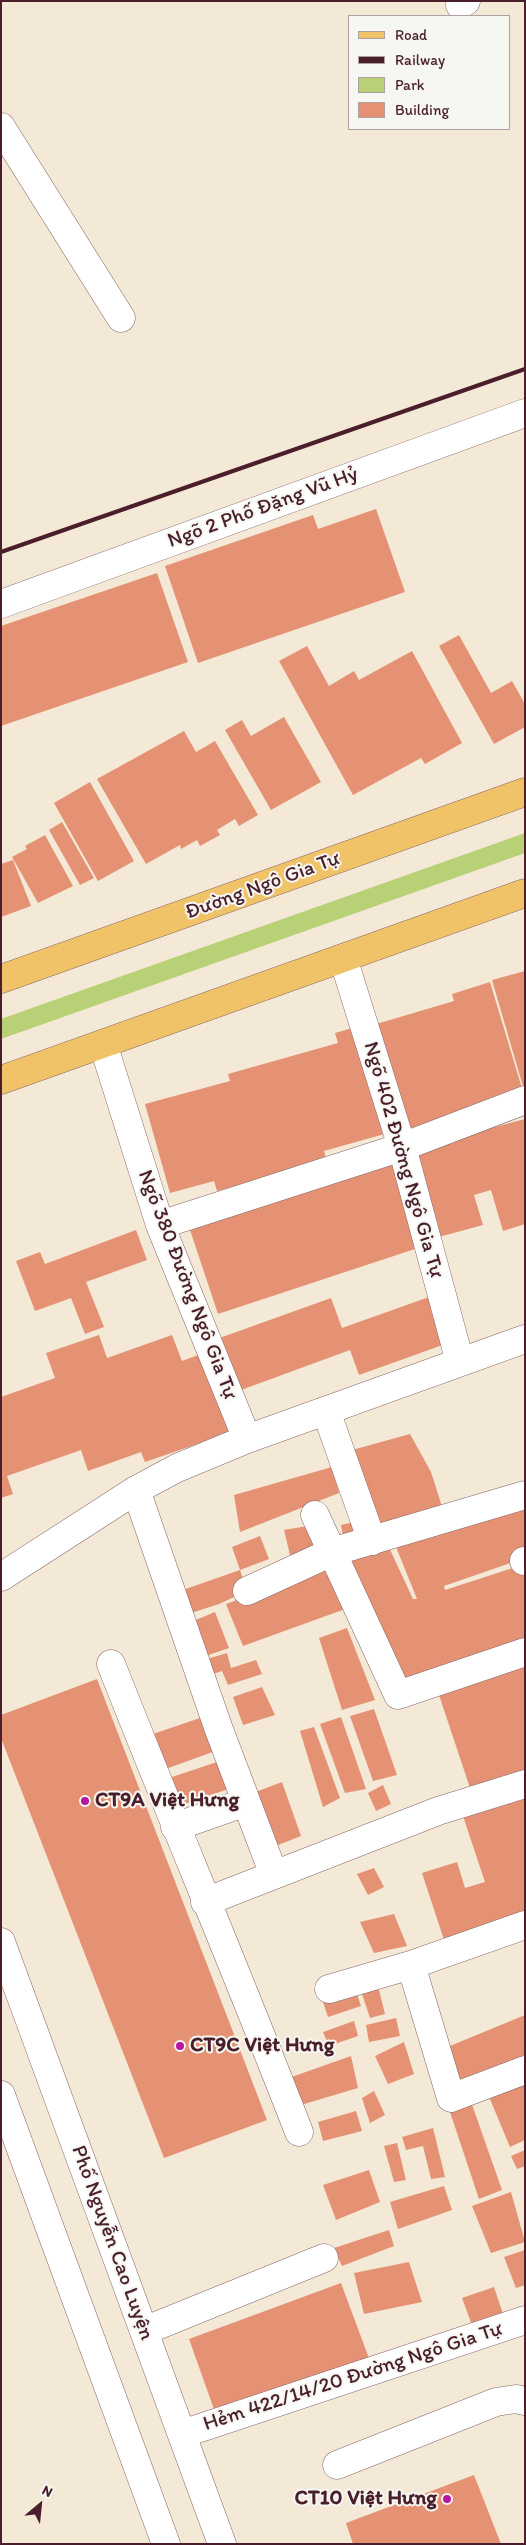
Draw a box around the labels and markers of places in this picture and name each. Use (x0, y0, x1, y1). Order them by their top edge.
place label: CT9A Việt Hưng (95, 1788, 239, 1814)
marker: CT9A Việt Hưng (79, 1795, 91, 1807)
place label: CT9C Việt Hưng (190, 2033, 334, 2059)
marker: CT9C Việt Hưng (174, 2040, 186, 2052)
place label: CT10 Việt Hưng (294, 2486, 437, 2512)
marker: CT10 Việt Hưng (441, 2493, 453, 2505)

